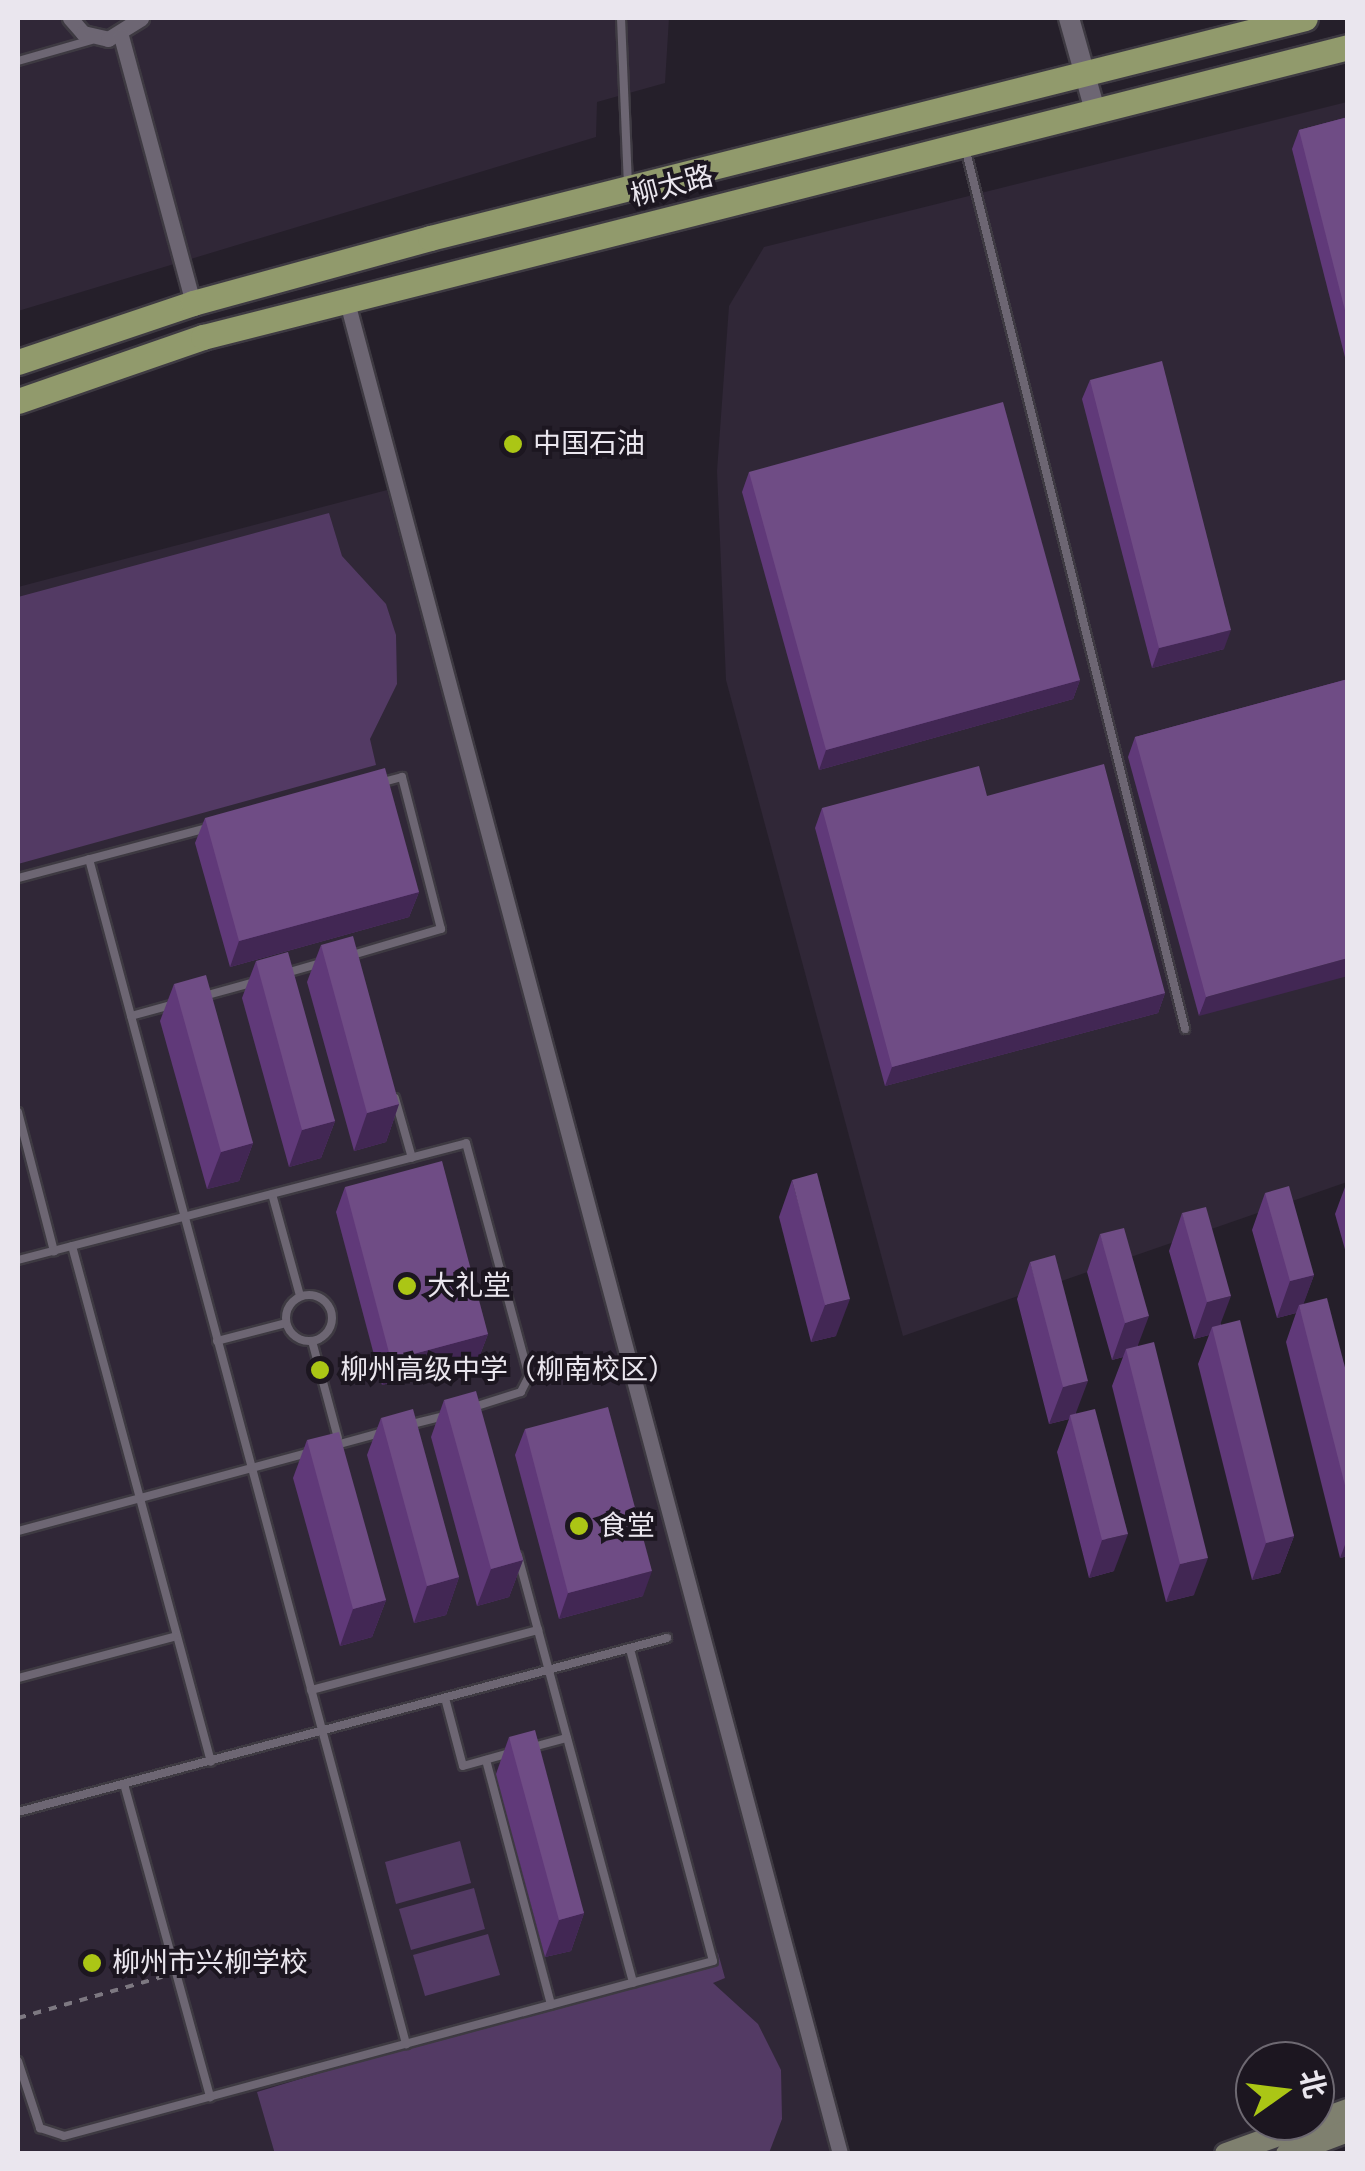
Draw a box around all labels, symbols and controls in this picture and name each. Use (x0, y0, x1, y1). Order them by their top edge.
street label: 柳太路 (627, 159, 717, 213)
place label: 中国石油 (533, 427, 645, 461)
marker: 中国石油 (502, 433, 524, 455)
place label: 大礼堂 (427, 1269, 511, 1303)
marker: 大礼堂 (396, 1275, 418, 1297)
place label: 柳州高级中学（柳南校区） (340, 1353, 676, 1387)
marker: 柳州高级中学（柳南校区） (309, 1359, 331, 1381)
place label: 食堂 (599, 1509, 655, 1543)
marker: 食堂 (568, 1515, 590, 1537)
place label: 柳州市兴柳学校 (112, 1946, 308, 1980)
marker: 柳州市兴柳学校 (81, 1952, 103, 1974)
north arrow (1235, 2041, 1335, 2141)
text: 北 (1292, 2067, 1332, 2102)

